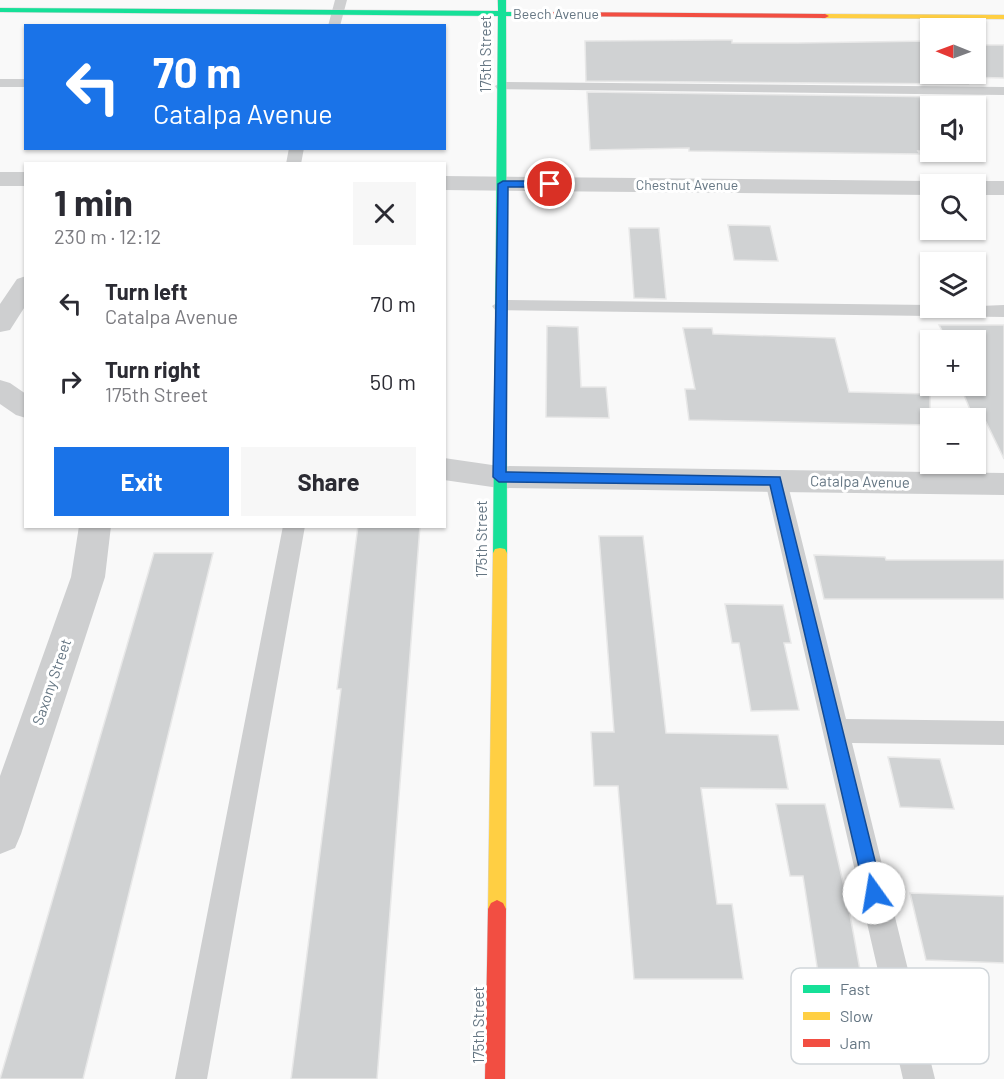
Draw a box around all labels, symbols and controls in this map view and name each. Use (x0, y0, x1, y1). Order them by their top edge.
street label: Beech Avenue (513, 5, 599, 22)
street label: 175th Street (476, 15, 494, 93)
north arrow (920, 18, 986, 84)
map controls (920, 18, 986, 474)
text: 70 m (153, 46, 241, 96)
icon: left (54, 48, 132, 126)
button: sound (920, 96, 986, 162)
text: Catalpa Avenue (153, 97, 333, 129)
pin (524, 158, 575, 209)
icon: arrive (533, 167, 566, 200)
button: search (920, 174, 986, 240)
street label: Chestnut Avenue (636, 176, 738, 193)
text: 1 min (54, 180, 133, 223)
button: close (353, 182, 416, 245)
text: 230 m · 12:12 (54, 224, 161, 248)
button: layers (920, 252, 986, 318)
text: Turn left (105, 278, 188, 304)
icon: left (54, 287, 87, 320)
text: 70 m (371, 290, 416, 316)
text: Catalpa Avenue (105, 304, 238, 328)
button: + (920, 330, 986, 396)
text: Turn right (105, 356, 200, 382)
icon: right (54, 365, 87, 398)
text: 50 m (370, 368, 416, 394)
text: 175th Street (105, 382, 208, 406)
button: − (920, 408, 986, 474)
button: Exit (54, 447, 229, 516)
button: Share (241, 447, 416, 516)
street label: Catalpa Avenue (810, 471, 910, 491)
street label: 175th Street (472, 500, 490, 578)
street label: Saxony Street (28, 636, 74, 727)
position arrow (842, 861, 906, 925)
legend (791, 968, 989, 1064)
text: Fast (840, 979, 870, 998)
street label: 175th Street (469, 986, 487, 1064)
text: Slow (840, 1006, 873, 1025)
text: Jam (840, 1033, 871, 1052)

